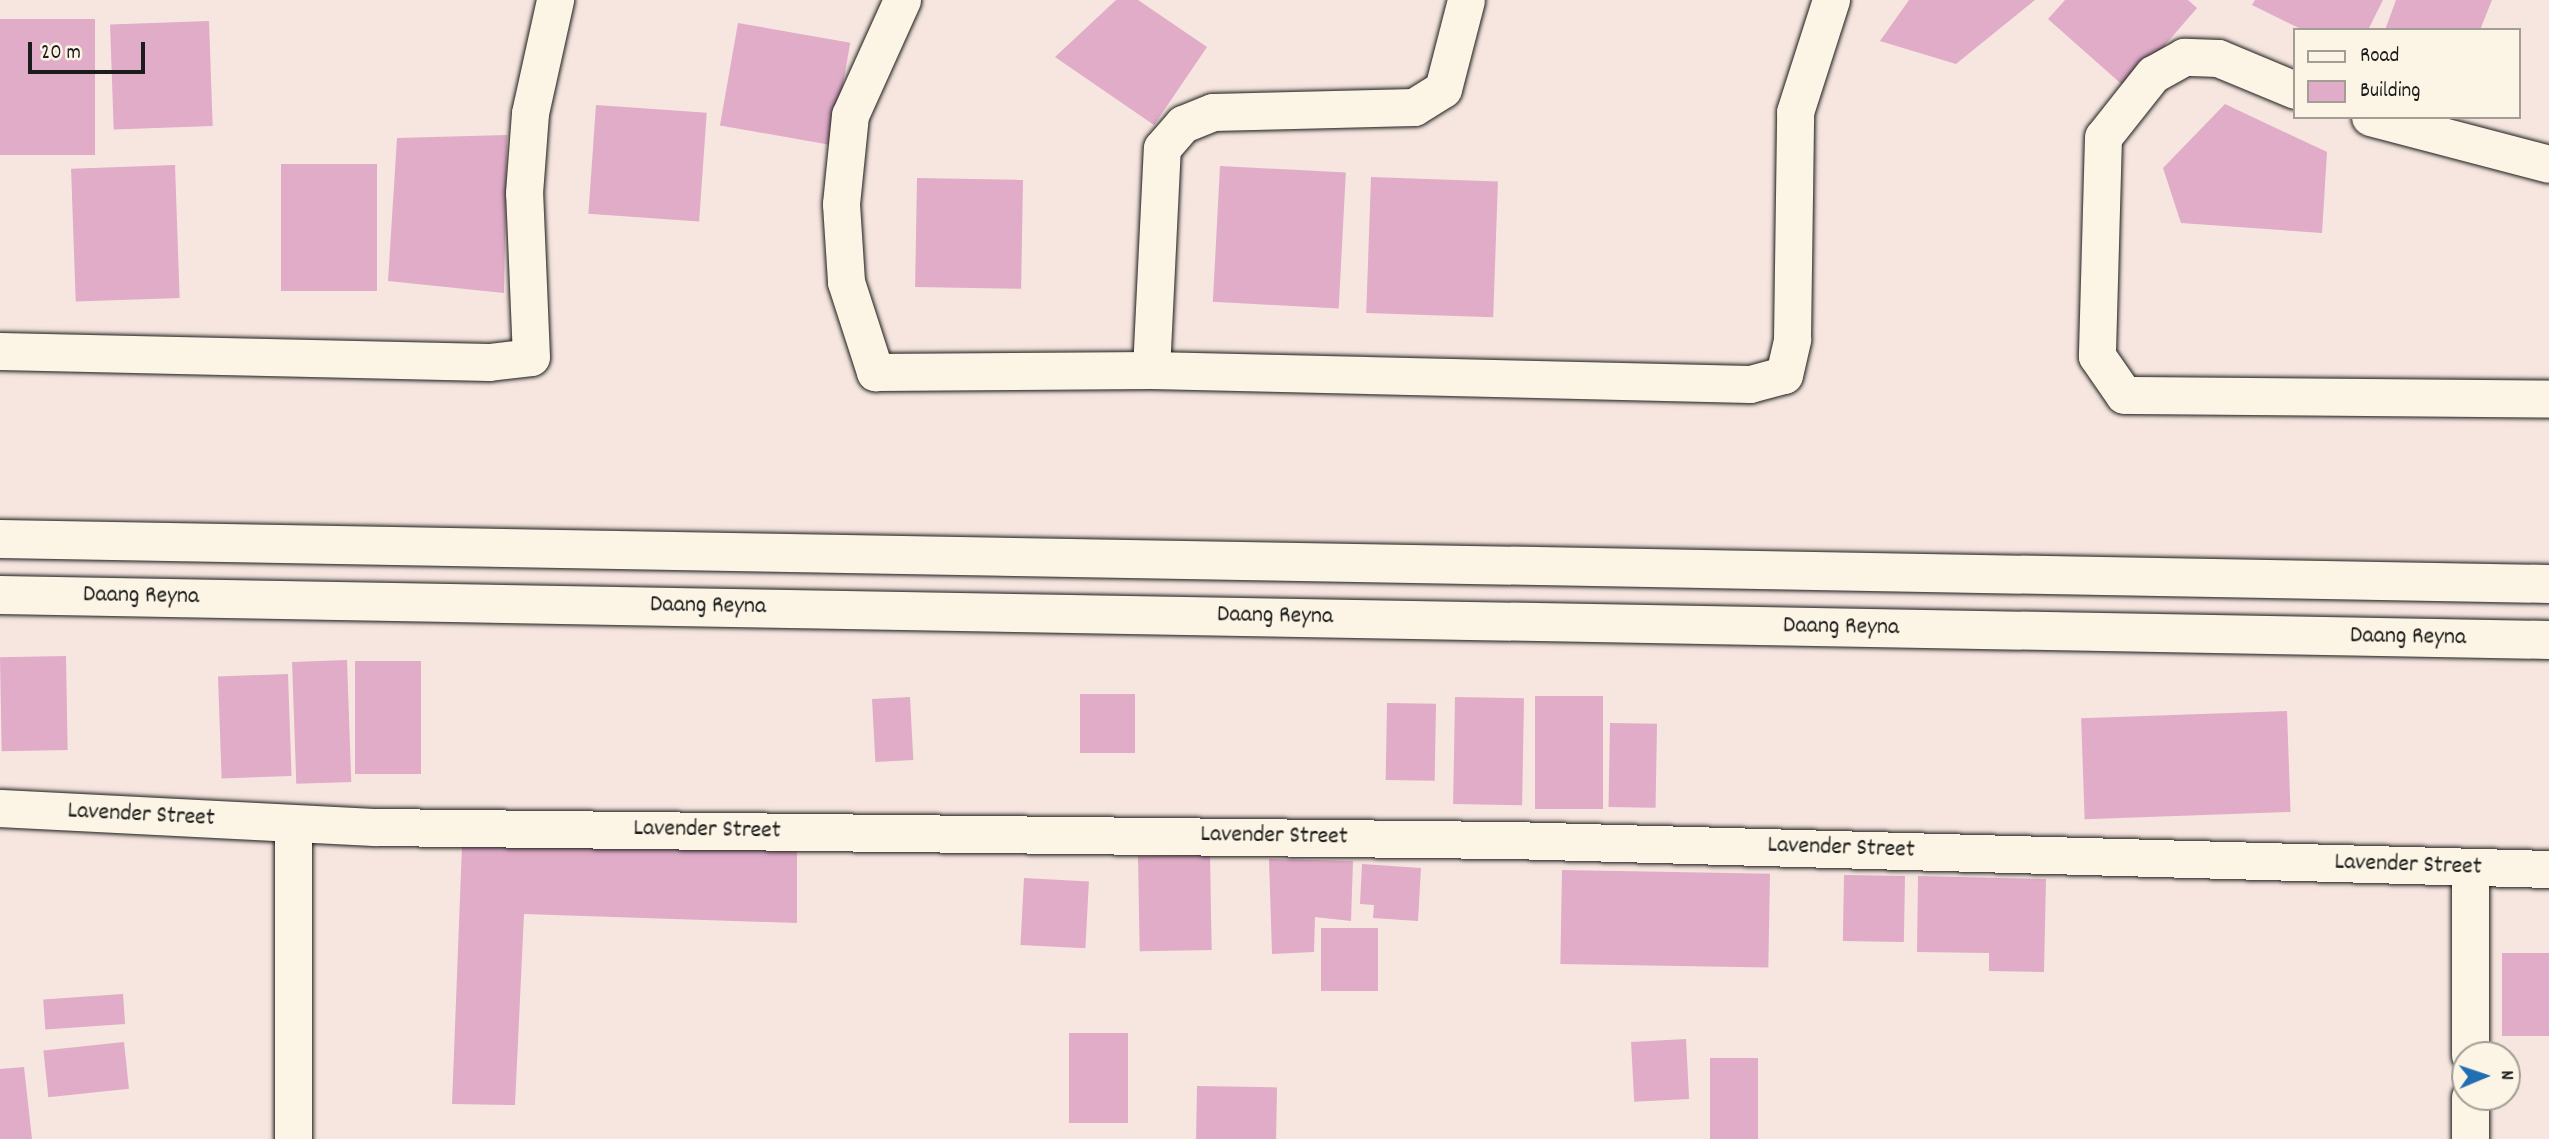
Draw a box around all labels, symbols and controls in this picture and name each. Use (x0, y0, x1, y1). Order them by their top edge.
scale bar (32, 28, 149, 72)
legend (2294, 28, 2521, 119)
text: 20 m (41, 39, 81, 69)
text: Road (2360, 42, 2399, 72)
text: Building (2360, 77, 2420, 107)
street label: Daang Reyna (83, 582, 199, 612)
street label: Daang Reyna (650, 592, 766, 622)
street label: Daang Reyna (1217, 602, 1333, 632)
street label: Daang Reyna (1783, 613, 1899, 643)
street label: Daang Reyna (2350, 623, 2466, 653)
street label: Lavender Street (67, 798, 215, 834)
street label: Lavender Street (633, 815, 781, 847)
street label: Lavender Street (1200, 821, 1348, 853)
street label: Lavender Street (1767, 832, 1915, 866)
street label: Lavender Street (2334, 849, 2482, 883)
north arrow (2451, 1041, 2521, 1111)
text: N (2492, 1070, 2519, 1080)

